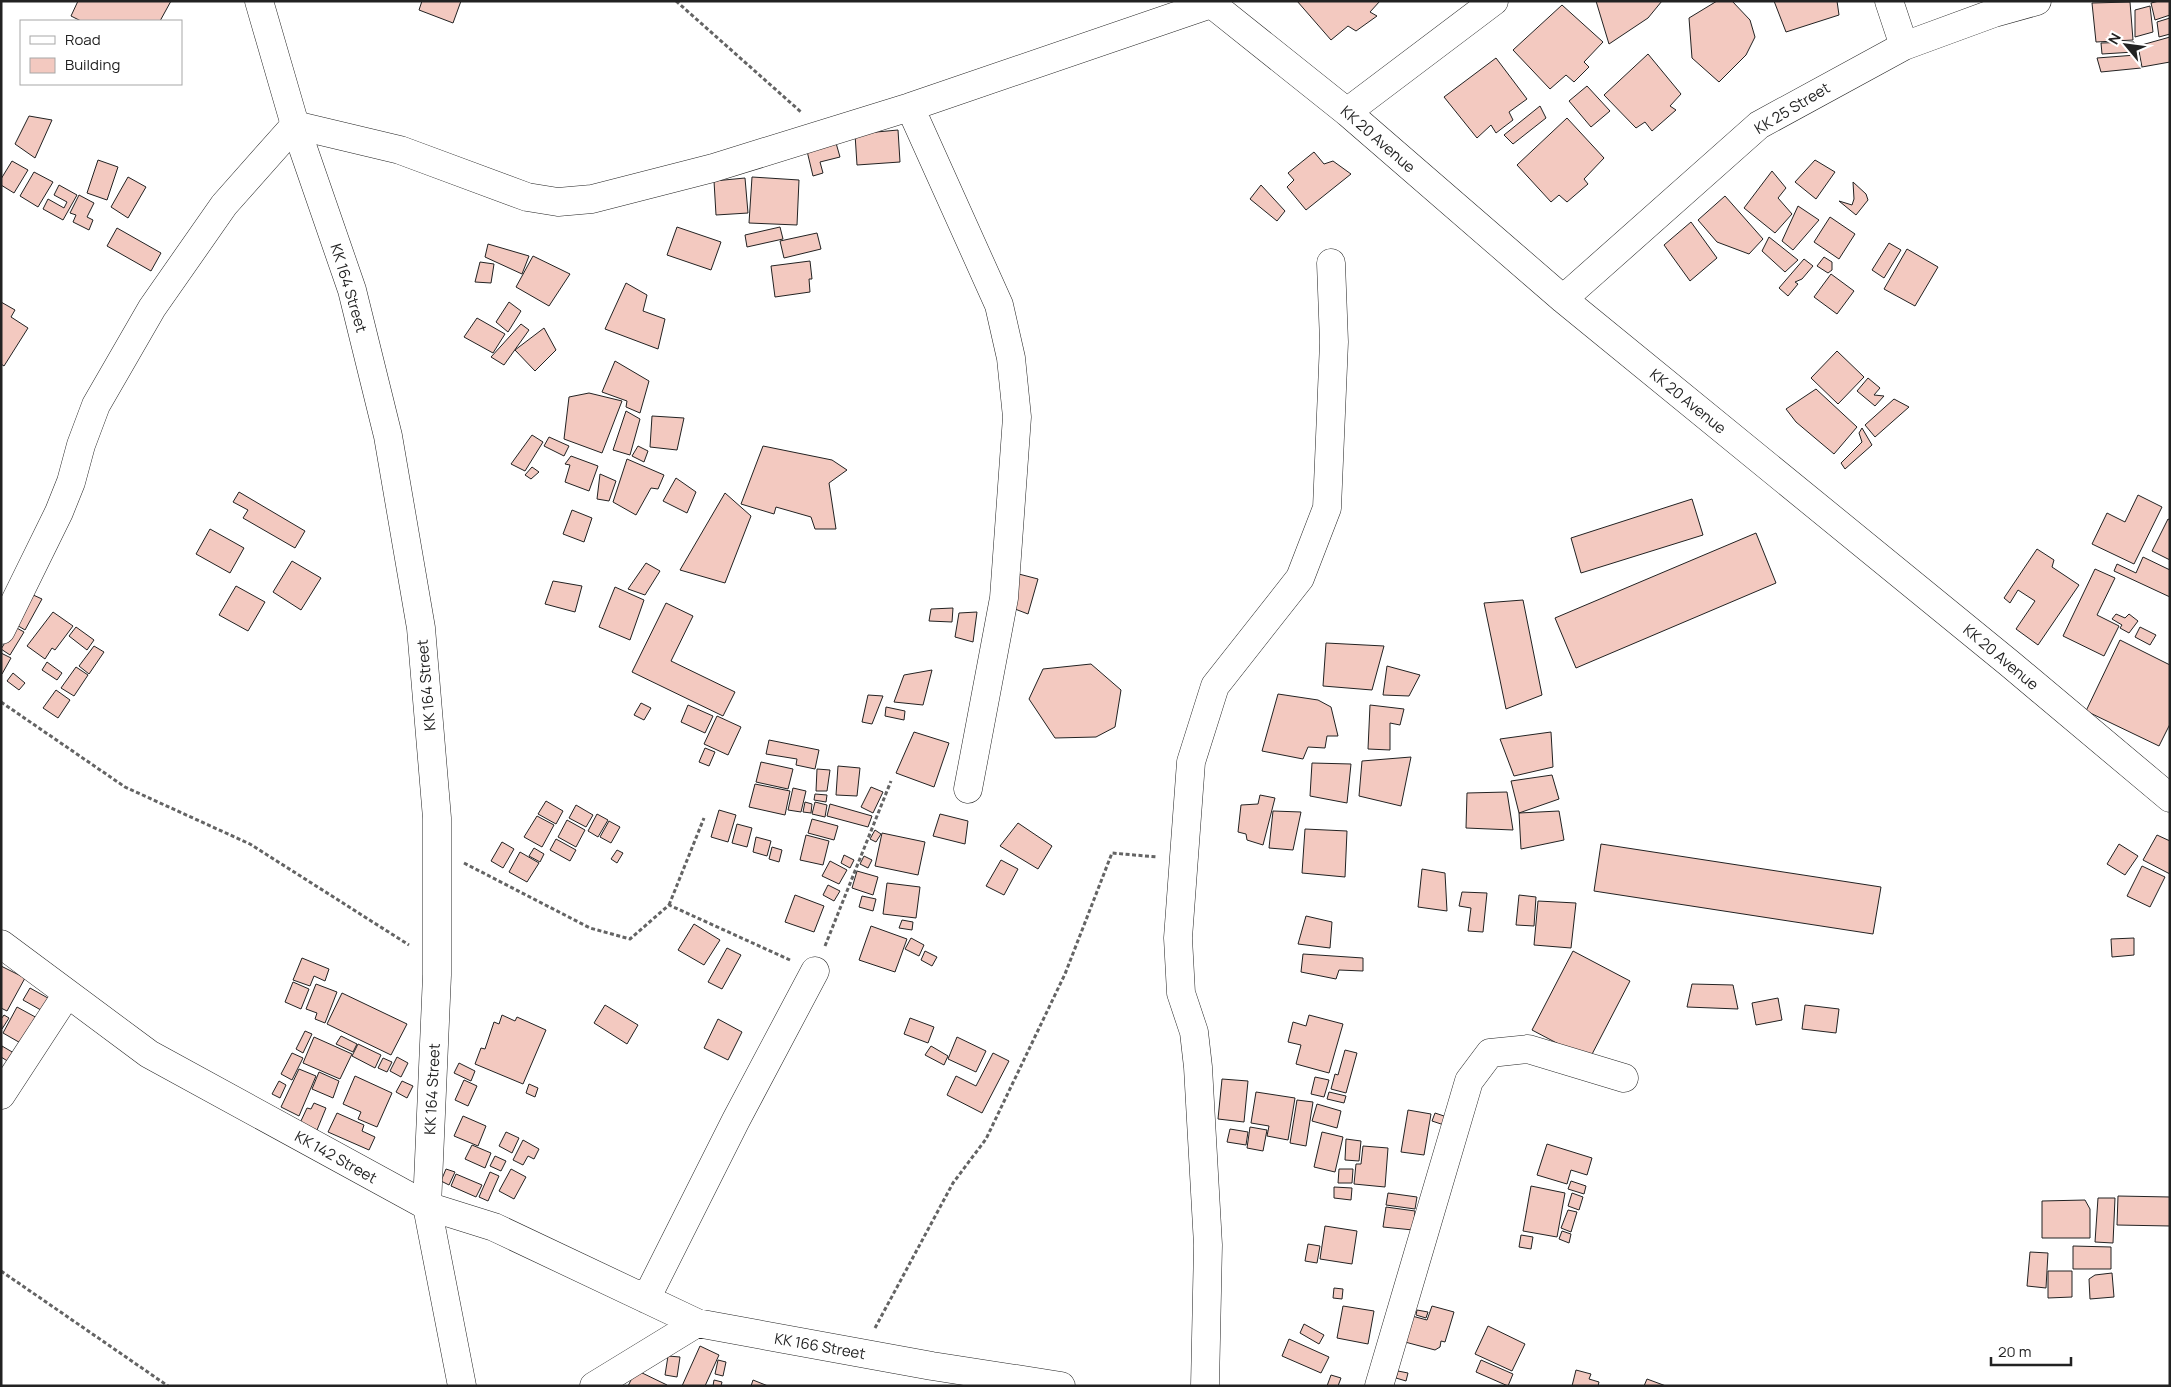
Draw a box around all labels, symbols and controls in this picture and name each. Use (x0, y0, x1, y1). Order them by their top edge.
legend (20, 20, 182, 85)
north arrow (2101, 20, 2151, 70)
text: Road (65, 29, 101, 50)
text: N (2103, 29, 2125, 47)
text: Building (65, 54, 120, 75)
street label: KK 25 Street (1750, 77, 1834, 139)
street label: KK 20 Avenue (1336, 101, 1420, 177)
street label: KK 164 Street (326, 241, 372, 335)
street label: KK 20 Avenue (1645, 364, 1731, 438)
street label: KK 20 Avenue (1959, 619, 2043, 695)
street label: KK 164 Street (412, 638, 440, 732)
street label: KK 164 Street (419, 1043, 445, 1135)
street label: KK 142 Street (291, 1126, 381, 1188)
street label: KK 166 Street (773, 1328, 867, 1364)
scale bar (1991, 1334, 2071, 1366)
text: 20 m (1998, 1341, 2031, 1362)

